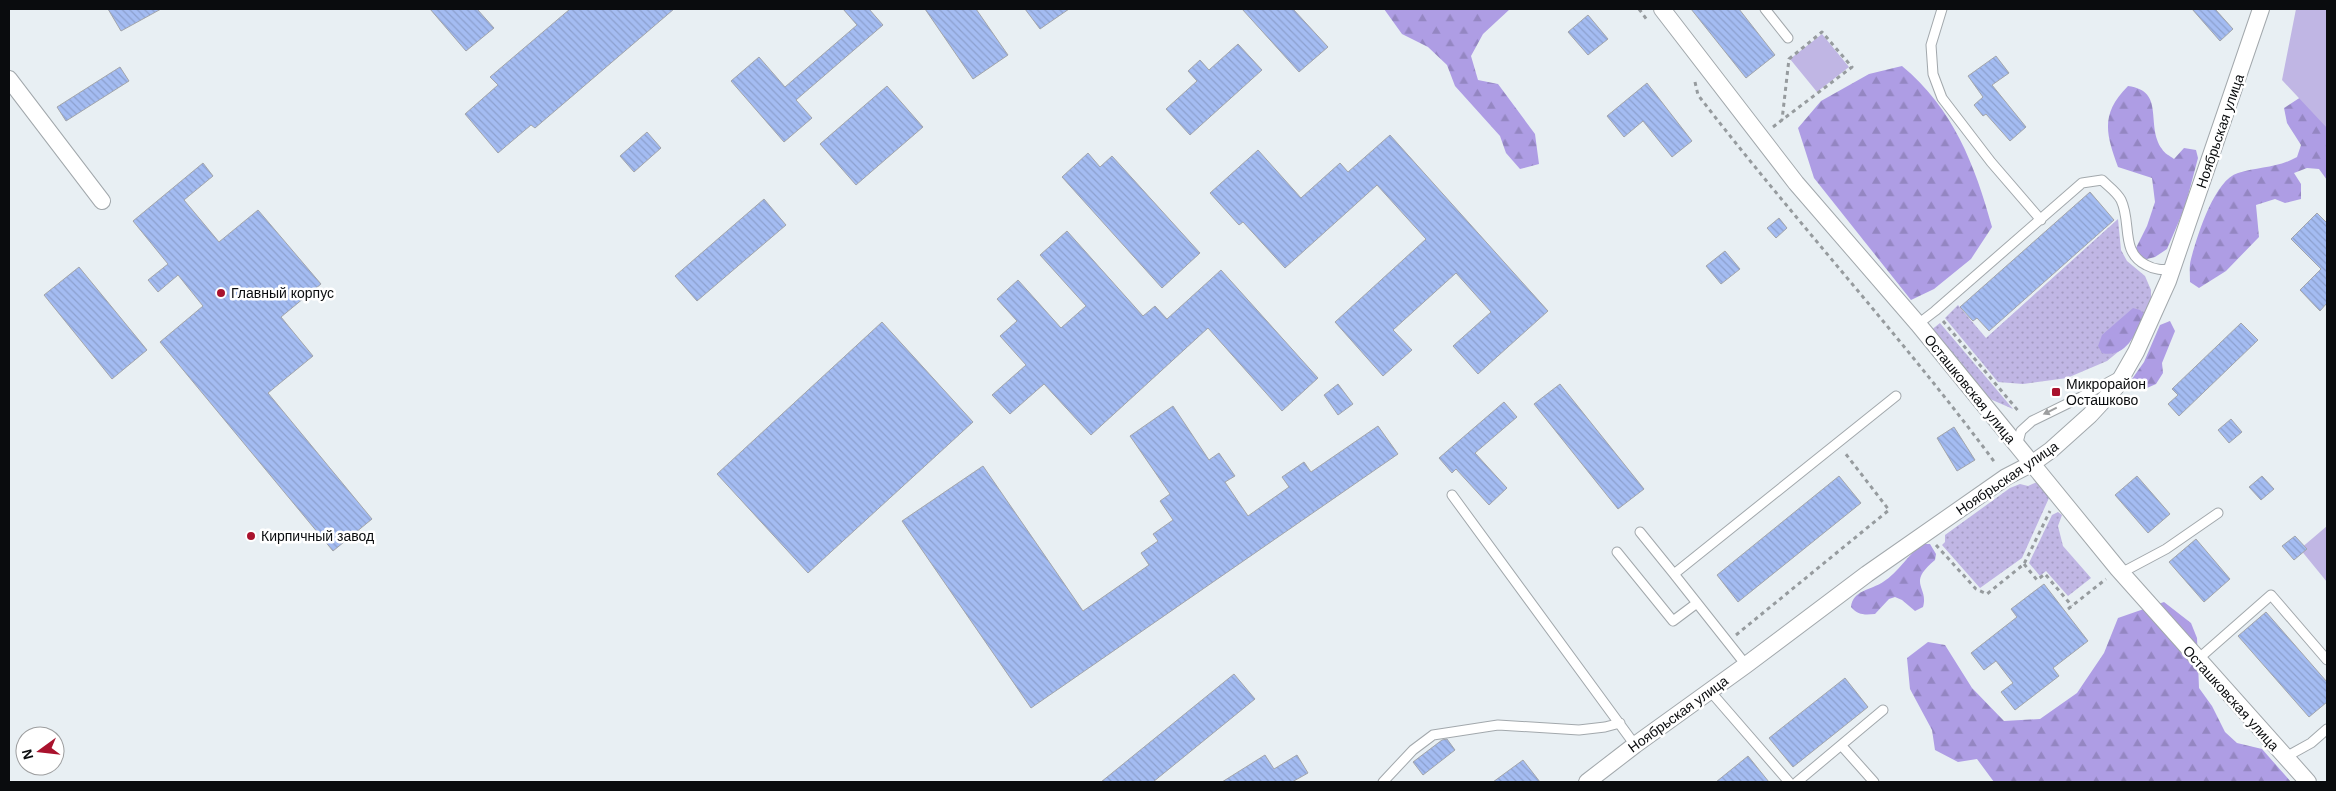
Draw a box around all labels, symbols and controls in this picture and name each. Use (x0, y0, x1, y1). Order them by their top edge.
street label: Ноябрьская улица (2193, 72, 2247, 190)
place label: Главный корпус (231, 285, 334, 301)
marker: Главный корпус (215, 287, 227, 299)
street label: Осташковская улица (1921, 331, 2019, 447)
place label: Микрорайон Осташково (2066, 376, 2146, 408)
marker: Микрорайон Осташково (2050, 386, 2062, 398)
one-way arrow (2043, 408, 2057, 416)
street label: Ноябрьская улица (1953, 438, 2061, 518)
place label: Кирпичный завод (261, 528, 374, 544)
marker: Кирпичный завод (245, 530, 257, 542)
street label: Осташковская улица (2180, 642, 2282, 754)
street label: Ноябрьская улица (1625, 672, 1731, 756)
north arrow (15, 726, 65, 776)
text: N (18, 747, 36, 761)

